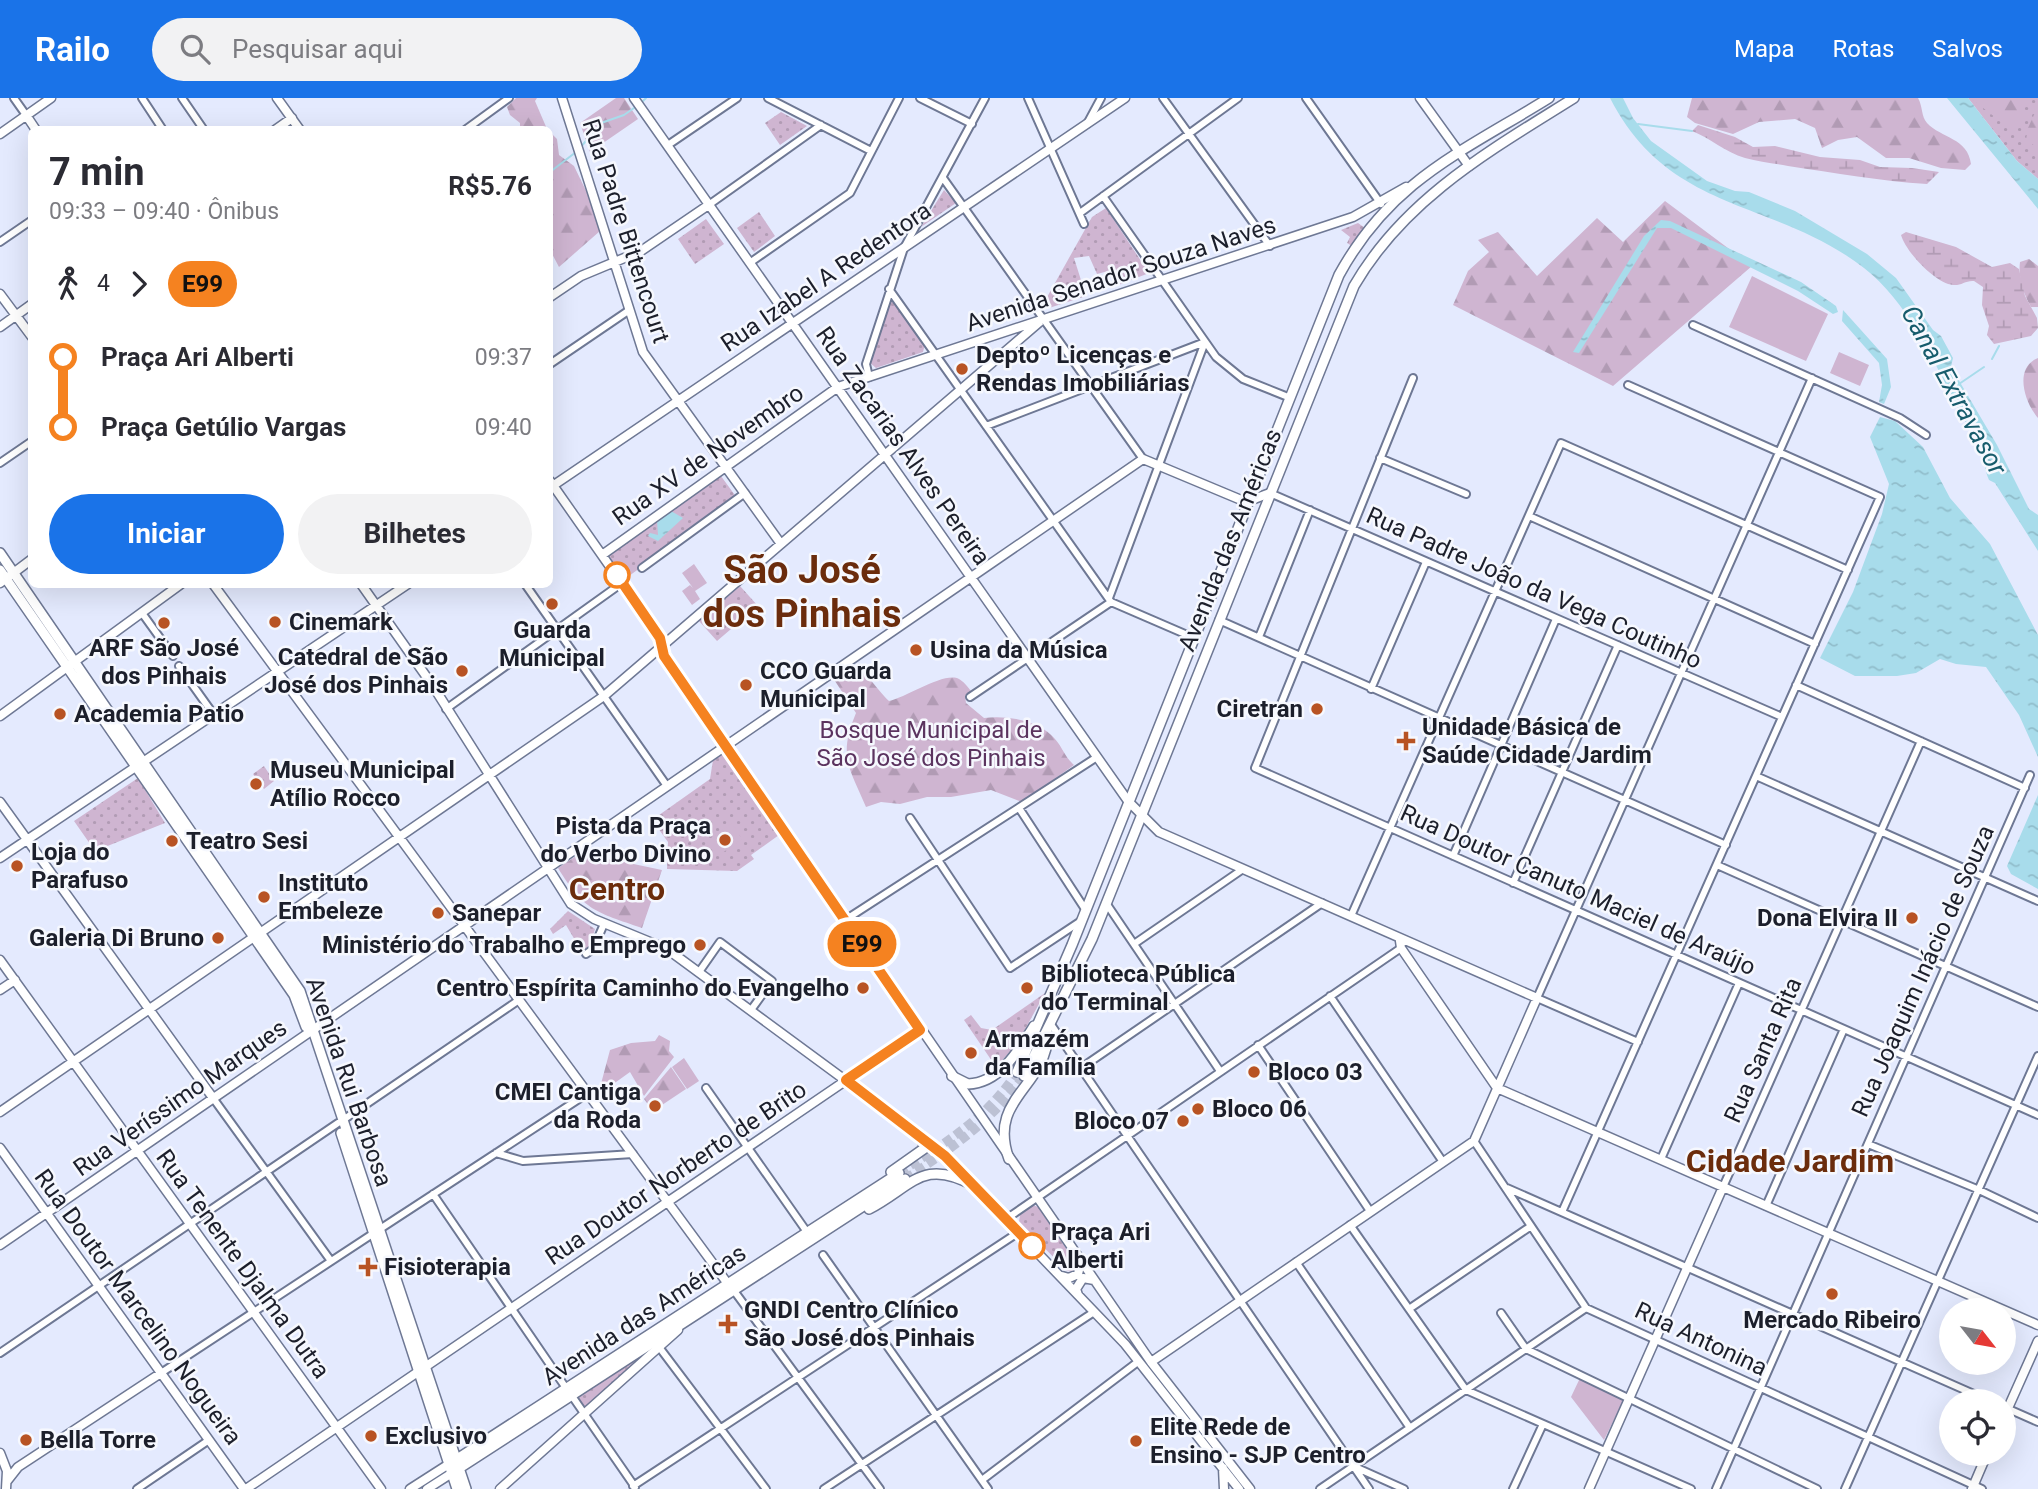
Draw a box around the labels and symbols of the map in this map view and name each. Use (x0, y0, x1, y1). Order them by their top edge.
street label: Rua Padre Bittencourt (577, 116, 675, 347)
street label: Rua Izabel A Redentora (716, 196, 936, 358)
street label: Avenida Senador Souza Naves (963, 211, 1279, 337)
water label: Canal Extravasor (1895, 300, 2014, 481)
street label: Rua Zacarias Alves Pereira (810, 321, 996, 571)
place label: Deptoº Licenças e Rendas Imobiliárias (976, 341, 1190, 397)
marker: Deptoº Licenças e Rendas Imobiliárias (954, 361, 970, 377)
street label: Rua XV de Novembro (607, 379, 809, 531)
street label: Avenida das Américas (1173, 425, 1287, 655)
street label: Rua Padre João da Vega Coutinho (1362, 501, 1706, 675)
district label: São José dos Pinhais (703, 548, 901, 636)
unlabelled marker (604, 562, 630, 588)
marker: Guarda Municipal (544, 596, 560, 612)
place label: Cinemark (289, 608, 394, 636)
marker: Cinemark (267, 614, 283, 630)
marker: ARF São José dos Pinhais (156, 615, 172, 631)
place label: Guarda Municipal (499, 616, 605, 672)
place label: ARF São José dos Pinhais (89, 634, 239, 690)
place label: Usina da Música (930, 636, 1108, 664)
marker: Usina da Música (908, 642, 924, 658)
place label: Catedral de São José dos Pinhais (264, 643, 448, 699)
place label: CCO Guarda Municipal (760, 657, 892, 713)
marker: Catedral de São José dos Pinhais (454, 663, 470, 679)
marker: CCO Guarda Municipal (738, 677, 754, 693)
place label: Ciretran (1217, 695, 1303, 723)
place label: Academia Patio (74, 700, 244, 728)
marker: Ciretran (1309, 701, 1325, 717)
marker: Academia Patio (52, 706, 68, 722)
place label: Unidade Básica de Saúde Cidade Jardim (1422, 713, 1652, 769)
park label: Bosque Municipal de São José dos Pinhais (816, 716, 1046, 772)
marker: Unidade Básica de Saúde Cidade Jardim (1396, 731, 1416, 751)
place label: Museu Municipal Atílio Rocco (270, 756, 455, 812)
marker: Museu Municipal Atílio Rocco (248, 776, 264, 792)
street label: Rua Doutor Canuto Maciel de Araújo (1396, 799, 1760, 981)
place label: Pista da Praça do Verbo Divino (541, 812, 711, 868)
street label: Rua Joaquim Inácio de Souza (1846, 821, 2000, 1121)
place label: Teatro Sesi (186, 827, 308, 855)
marker: Pista da Praça do Verbo Divino (717, 832, 733, 848)
marker: Teatro Sesi (164, 833, 180, 849)
place label: Loja do Parafuso (31, 838, 128, 894)
marker: Loja do Parafuso (9, 858, 25, 874)
place label: Instituto Embeleze (278, 869, 383, 925)
district label: Centro (569, 870, 665, 908)
marker: Instituto Embeleze (256, 889, 272, 905)
place label: Sanepar (452, 899, 541, 927)
place label: Dona Elvira II (1757, 904, 1898, 932)
marker: Sanepar (430, 905, 446, 921)
marker: Dona Elvira II (1904, 910, 1920, 926)
line badge: E99 (822, 921, 902, 967)
place label: Galeria Di Bruno (29, 924, 204, 952)
marker: Galeria Di Bruno (210, 930, 226, 946)
place label: Ministério do Trabalho e Emprego (322, 931, 686, 959)
marker: Ministério do Trabalho e Emprego (692, 937, 708, 953)
place label: Biblioteca Pública do Terminal (1041, 960, 1235, 1016)
street label: Rua Santa Rita (1718, 973, 1808, 1127)
street label: Avenida Rui Barbosa (300, 974, 398, 1190)
place label: Centro Espírita Caminho do Evangelho (436, 974, 849, 1002)
marker: Centro Espírita Caminho do Evangelho (855, 980, 871, 996)
marker: Biblioteca Pública do Terminal (1019, 980, 1035, 996)
street label: Rua Veríssimo Marques (68, 1014, 292, 1182)
place label: Armazém da Família (985, 1025, 1096, 1081)
marker: Armazém da Família (963, 1045, 979, 1061)
place label: Bloco 03 (1268, 1058, 1363, 1086)
marker: Bloco 03 (1246, 1064, 1262, 1080)
street label: Rua Doutor Norberto de Brito (540, 1075, 812, 1271)
place label: CMEI Cantiga da Roda (495, 1078, 641, 1134)
place label: Bloco 06 (1212, 1095, 1307, 1123)
marker: CMEI Cantiga da Roda (647, 1098, 663, 1114)
marker: Bloco 06 (1190, 1101, 1206, 1117)
place label: Bloco 07 (1074, 1107, 1169, 1135)
marker: Bloco 07 (1175, 1113, 1191, 1129)
district label: Cidade Jardim (1686, 1142, 1894, 1180)
street label: Rua Tenente Djalma Dutra (150, 1144, 336, 1384)
street label: Rua Doutor Marcelino Nogueira (29, 1164, 247, 1450)
place label: Praça Ari Alberti (1051, 1218, 1150, 1274)
marker: Praça Ari Alberti (1019, 1233, 1045, 1259)
street label: Avenida das Américas (537, 1239, 751, 1391)
place label: Fisioterapia (384, 1253, 511, 1281)
marker: Fisioterapia (358, 1257, 378, 1277)
marker: Mercado Ribeiro (1824, 1286, 1840, 1302)
place label: GNDI Centro Clínico São José dos Pinhais (744, 1296, 975, 1352)
street label: Rua Antonina (1630, 1296, 1772, 1382)
north arrow (1939, 1298, 2016, 1376)
place label: Mercado Ribeiro (1743, 1306, 1921, 1334)
marker: GNDI Centro Clínico São José dos Pinhais (718, 1314, 738, 1334)
place label: Elite Rede de Ensino - SJP Centro (1150, 1413, 1366, 1469)
place label: Exclusivo (385, 1422, 487, 1450)
place label: Bella Torre (40, 1426, 156, 1454)
marker: Exclusivo (363, 1428, 379, 1444)
marker: Bella Torre (18, 1432, 34, 1448)
marker: Elite Rede de Ensino - SJP Centro (1128, 1433, 1144, 1449)

